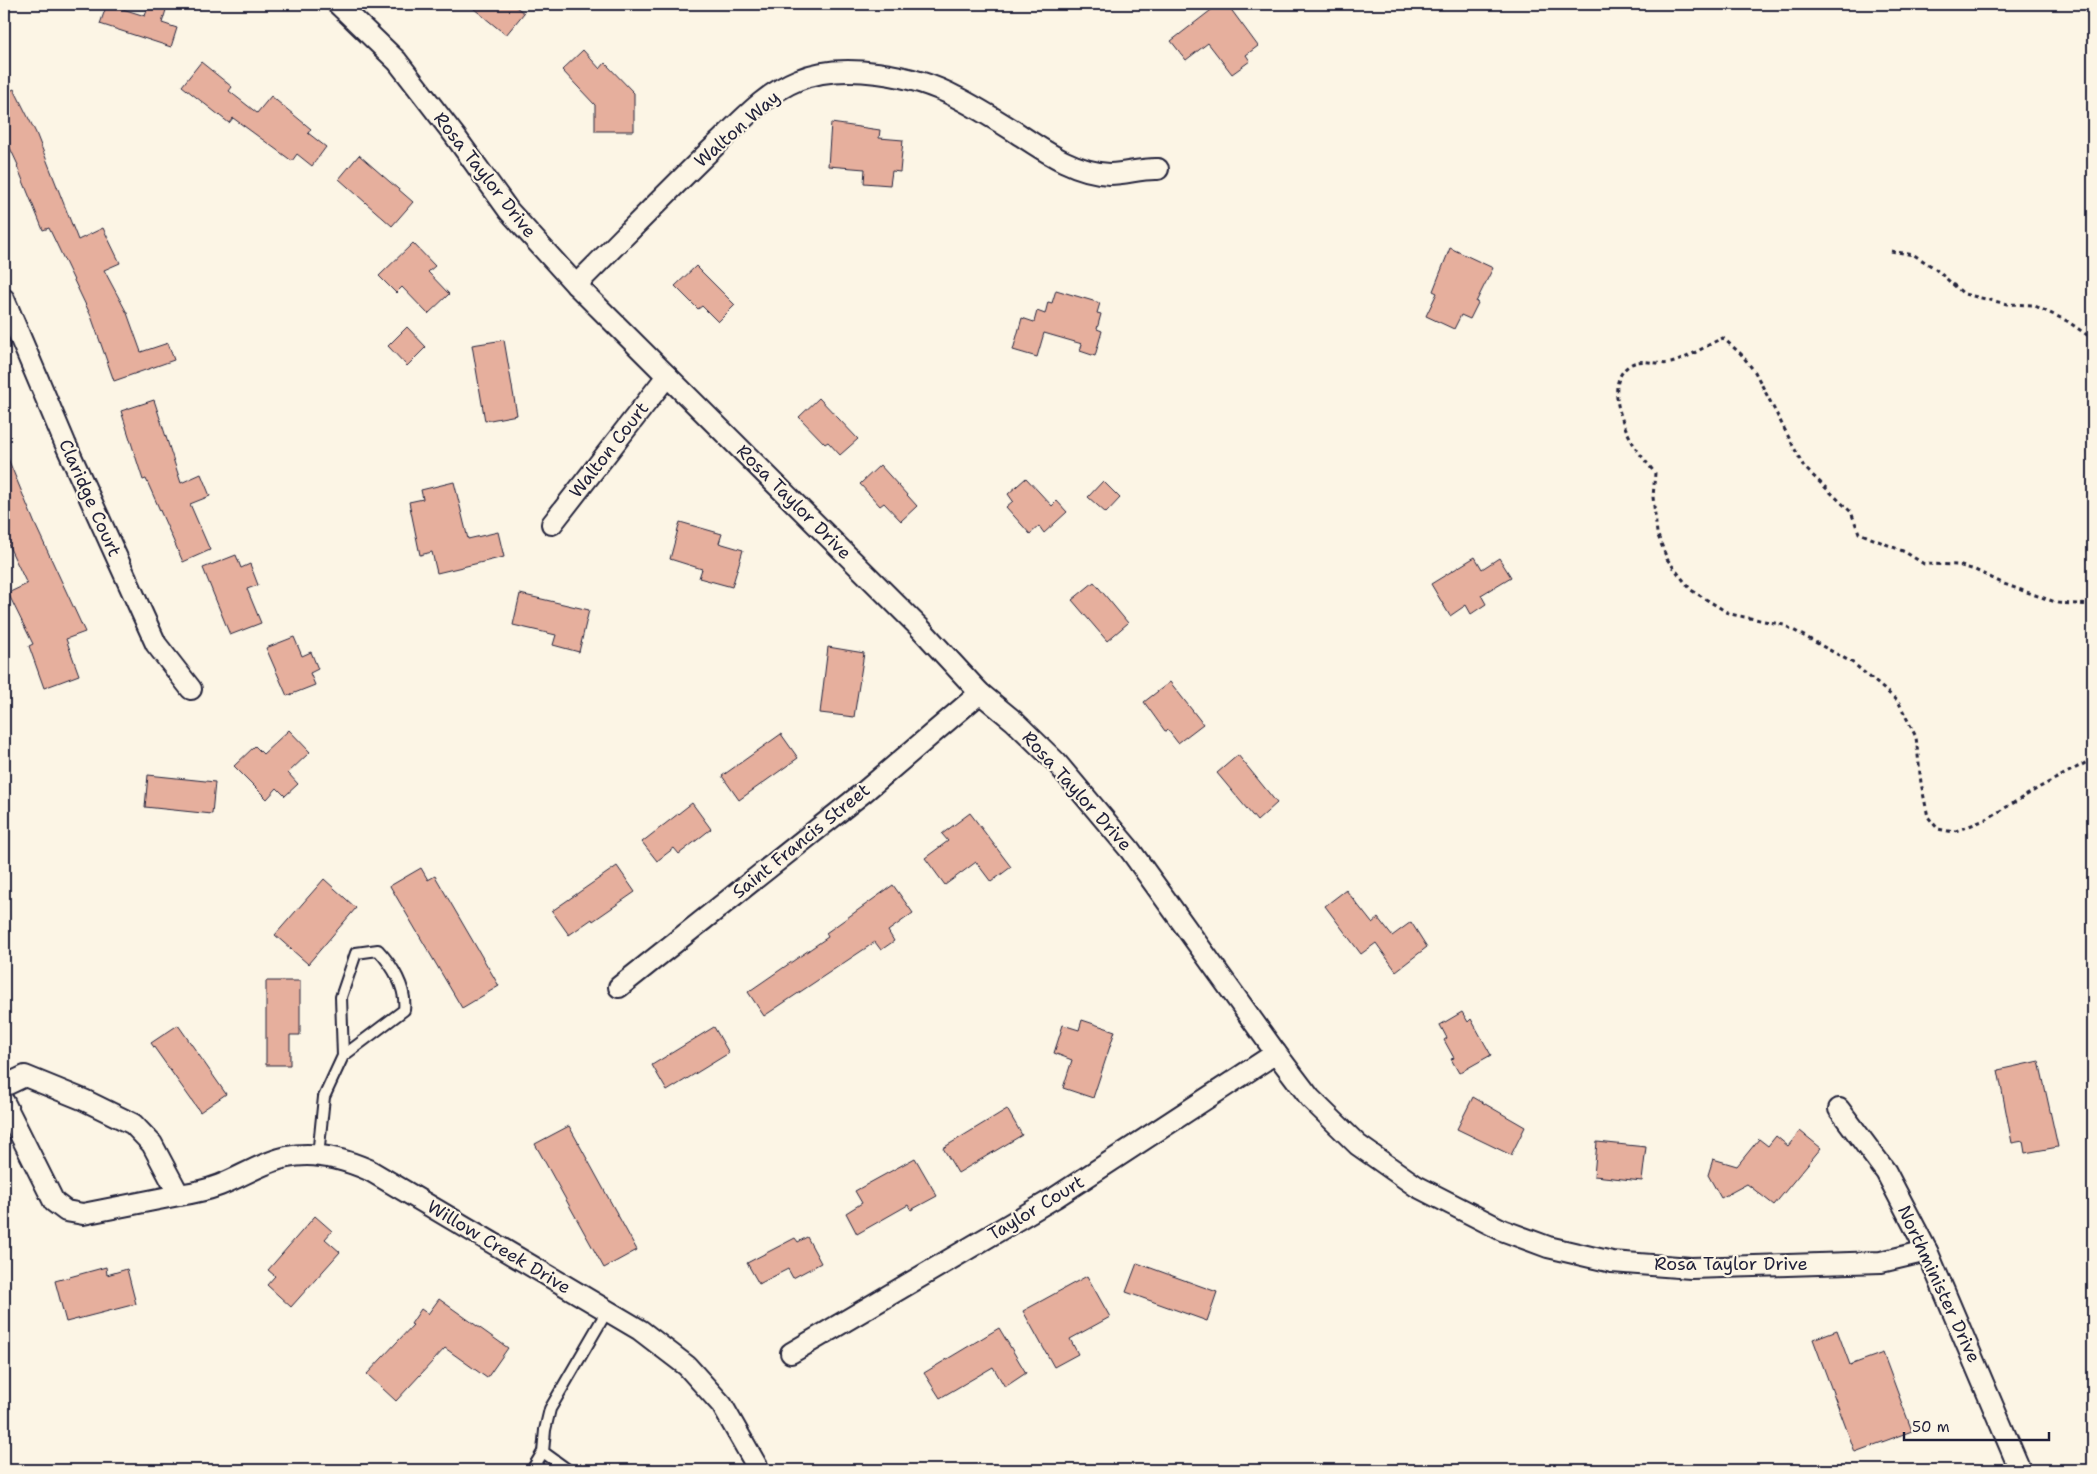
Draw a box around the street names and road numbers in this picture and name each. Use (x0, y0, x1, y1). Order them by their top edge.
street label: Walton Way (689, 85, 785, 173)
street label: Rosa Taylor Drive (428, 107, 542, 243)
street label: Walton Court (564, 397, 654, 503)
street label: Claridge Court (53, 436, 127, 561)
street label: Rosa Taylor Drive (731, 439, 857, 565)
street label: Rosa Taylor Drive (1017, 726, 1137, 856)
street label: Saint Francis Street (727, 778, 875, 904)
street label: Taylor Court (983, 1170, 1089, 1246)
street label: Willow Creek Drive (423, 1195, 575, 1299)
street label: Northminister Drive (1892, 1201, 1986, 1367)
street label: Rosa Taylor Drive (1654, 1252, 1808, 1276)

